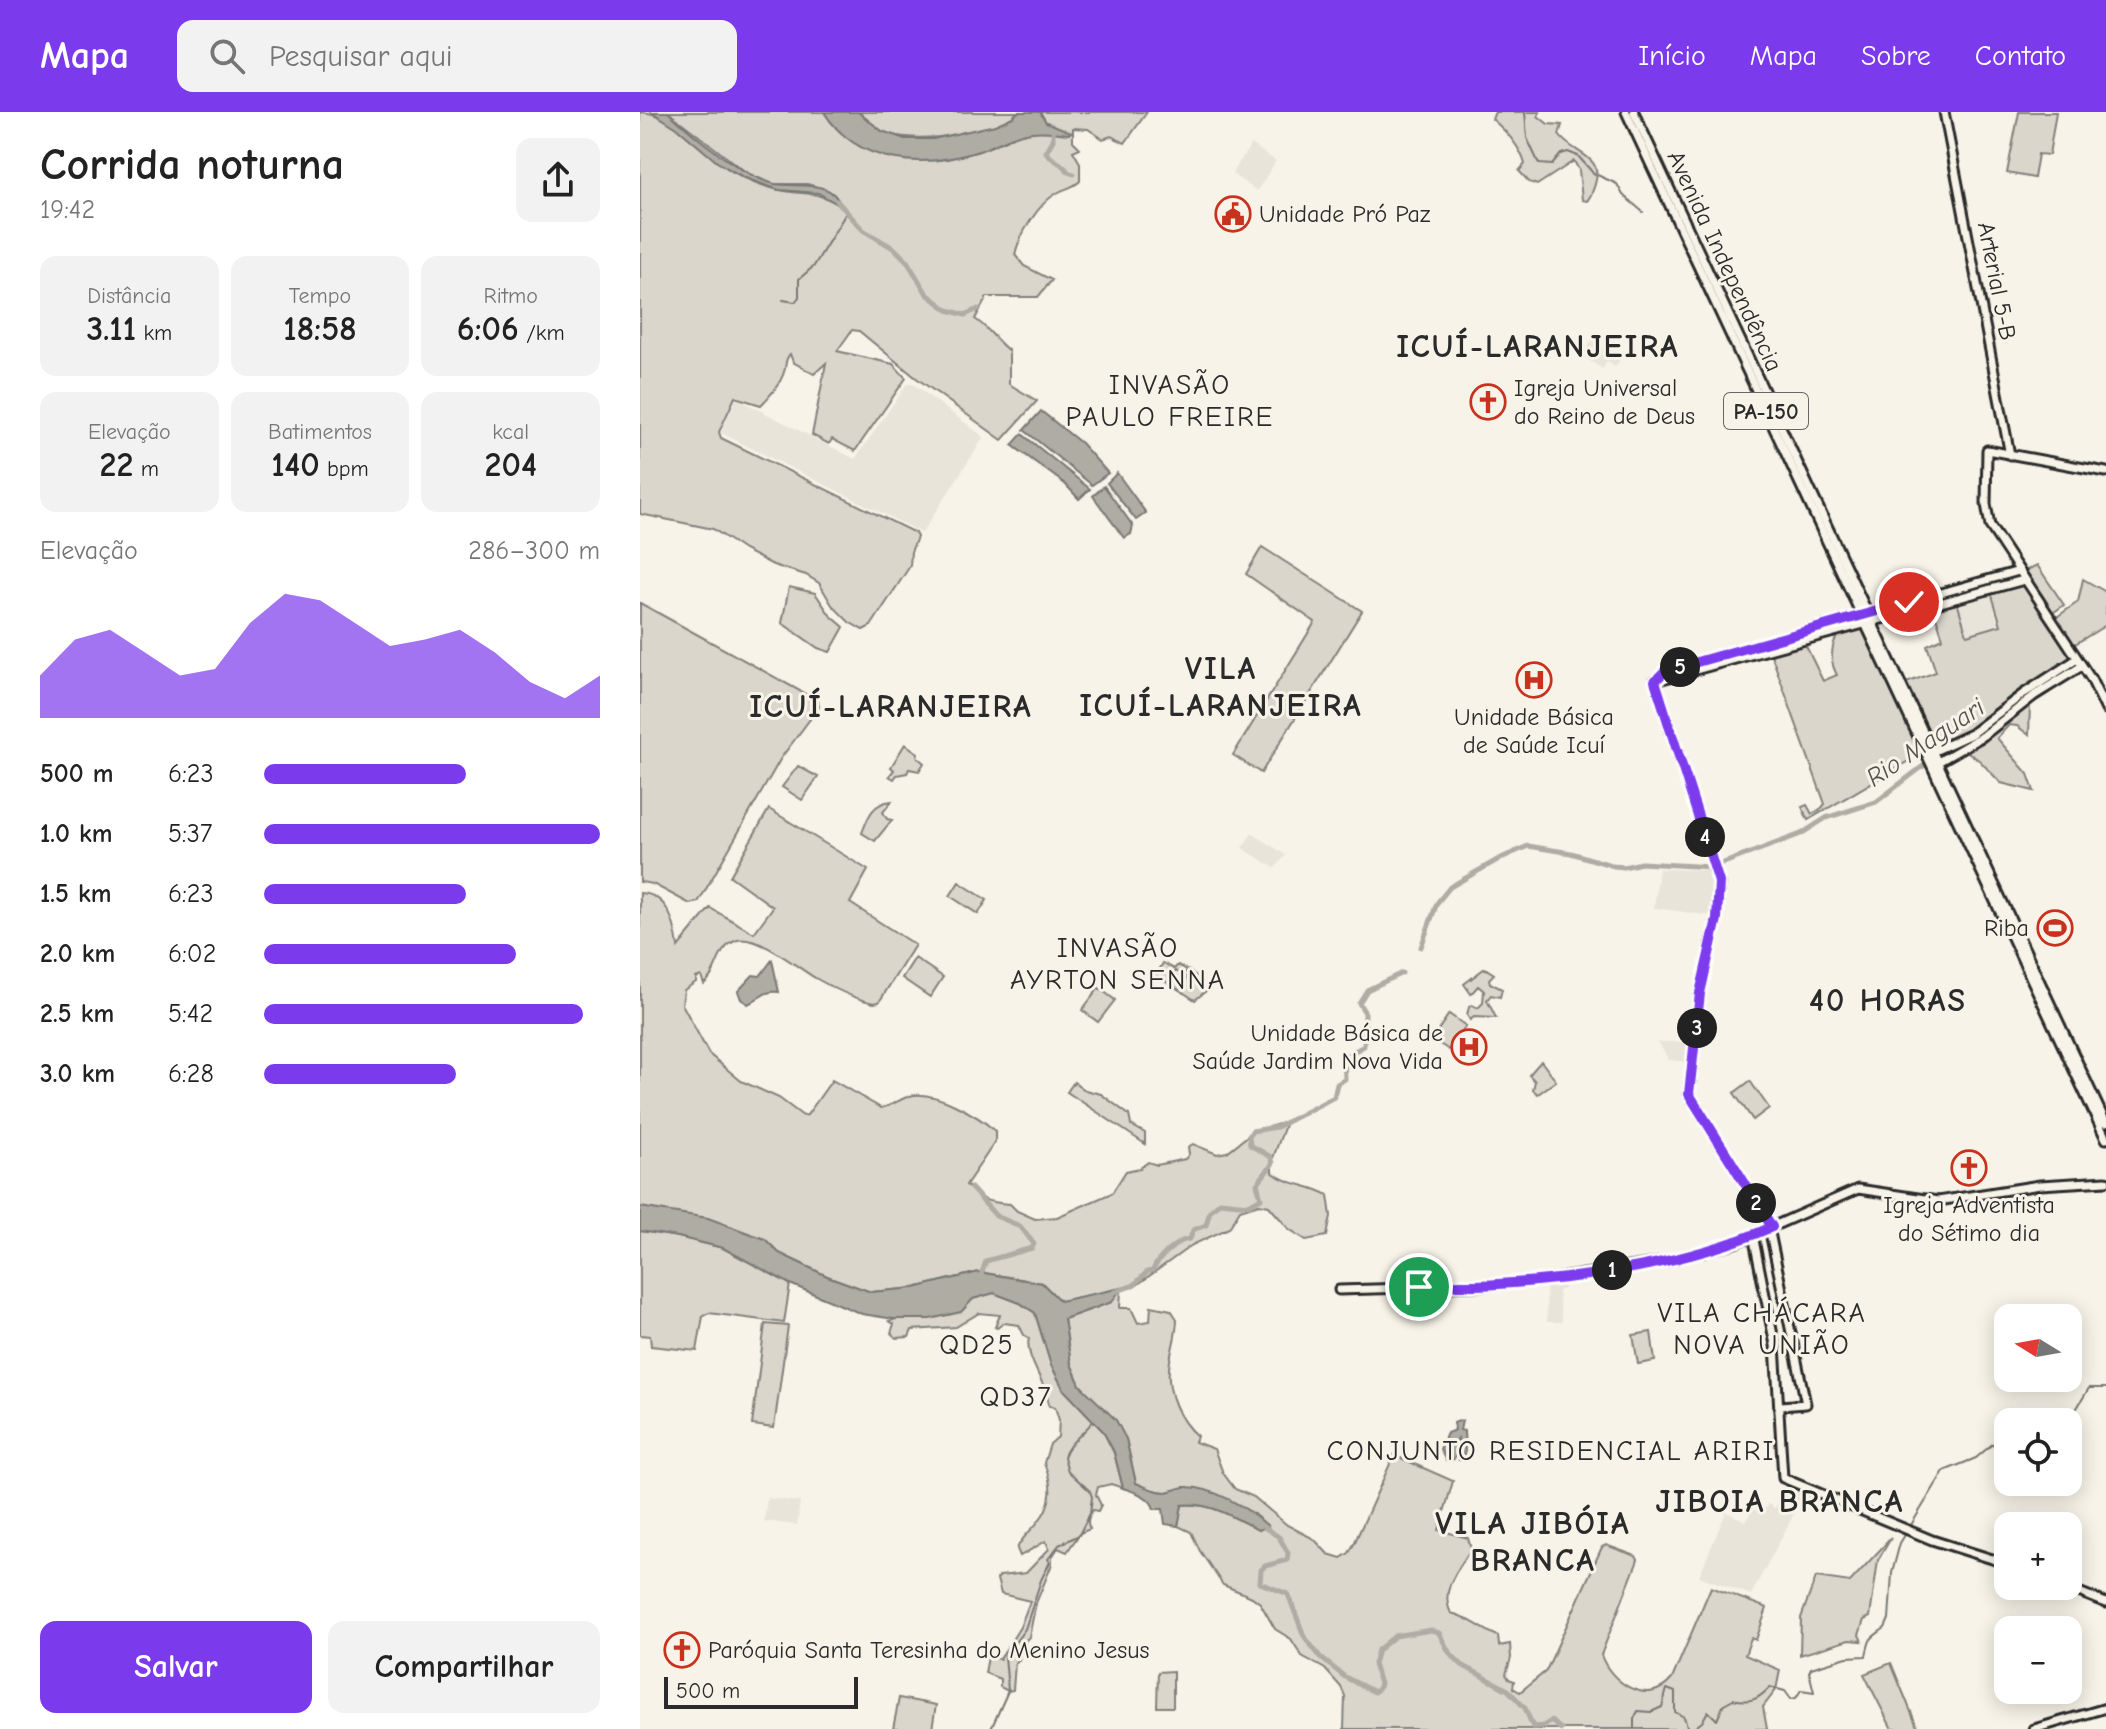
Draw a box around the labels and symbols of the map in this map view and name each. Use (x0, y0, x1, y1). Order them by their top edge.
street label: Avenida Independência (1662, 146, 1788, 376)
public building icon: Unidade Pró Paz (1214, 195, 1252, 233)
place label: Unidade Pró Paz (1259, 200, 1431, 228)
street label: Arterial 5-B (1972, 220, 2022, 342)
district label: ICUÍ-LARANJEIRA (1396, 327, 1680, 365)
district label: INVASÃO PAULO FREIRE (1066, 368, 1274, 433)
place label: Igreja Universal do Reino de Deus (1514, 374, 1695, 430)
church icon: Igreja Universal do Reino de Deus (1469, 383, 1507, 421)
road number: PA-150 (1724, 393, 1808, 429)
pin (1875, 568, 1943, 636)
pin: 5 (1660, 647, 1700, 687)
district label: VILA ICUÍ-LARANJEIRA (1079, 650, 1363, 724)
hospital icon: Unidade Básica de Saúde Icuí (1515, 661, 1553, 699)
district label: ICUÍ-LARANJEIRA (749, 687, 1033, 725)
water label: Rio Maguari (1861, 692, 1991, 793)
place label: Unidade Básica de Saúde Icuí (1454, 703, 1614, 759)
pin: 4 (1685, 817, 1725, 857)
sports icon: Riba (2036, 909, 2074, 947)
place label: Riba (1984, 914, 2029, 942)
district label: INVASÃO AYRTON SENNA (1010, 931, 1226, 996)
district label: 40 HORAS (1809, 982, 1967, 1019)
pin: 3 (1677, 1008, 1717, 1048)
place label: Unidade Básica de Saúde Jardim Nova Vida (1193, 1019, 1443, 1075)
hospital icon: Unidade Básica de Saúde Jardim Nova Vida (1450, 1028, 1488, 1066)
church icon: Igreja Adventista do Sétimo dia (1950, 1149, 1988, 1187)
pin: 2 (1736, 1183, 1776, 1223)
place label: Igreja Adventista do Sétimo dia (1883, 1191, 2055, 1247)
pin: 1 (1592, 1250, 1632, 1290)
pin (1385, 1253, 1453, 1321)
district label: VILA CHÁCARA NOVA UNIÃO (1657, 1296, 1867, 1361)
north arrow (1994, 1304, 2082, 1392)
district label: QD25 (939, 1329, 1015, 1361)
district label: QD37 (980, 1381, 1052, 1413)
district label: CONJUNTO RESIDENCIAL ARIRI (1327, 1435, 1775, 1467)
district label: JIBOIA BRANCA (1656, 1483, 1904, 1520)
district label: VILA JIBÓIA BRANCA (1435, 1504, 1631, 1579)
church icon: Paróquia Santa Teresinha do Menino Jesus (663, 1631, 701, 1669)
place label: Paróquia Santa Teresinha do Menino Jesus (708, 1636, 1149, 1664)
scale bar (664, 1673, 858, 1709)

